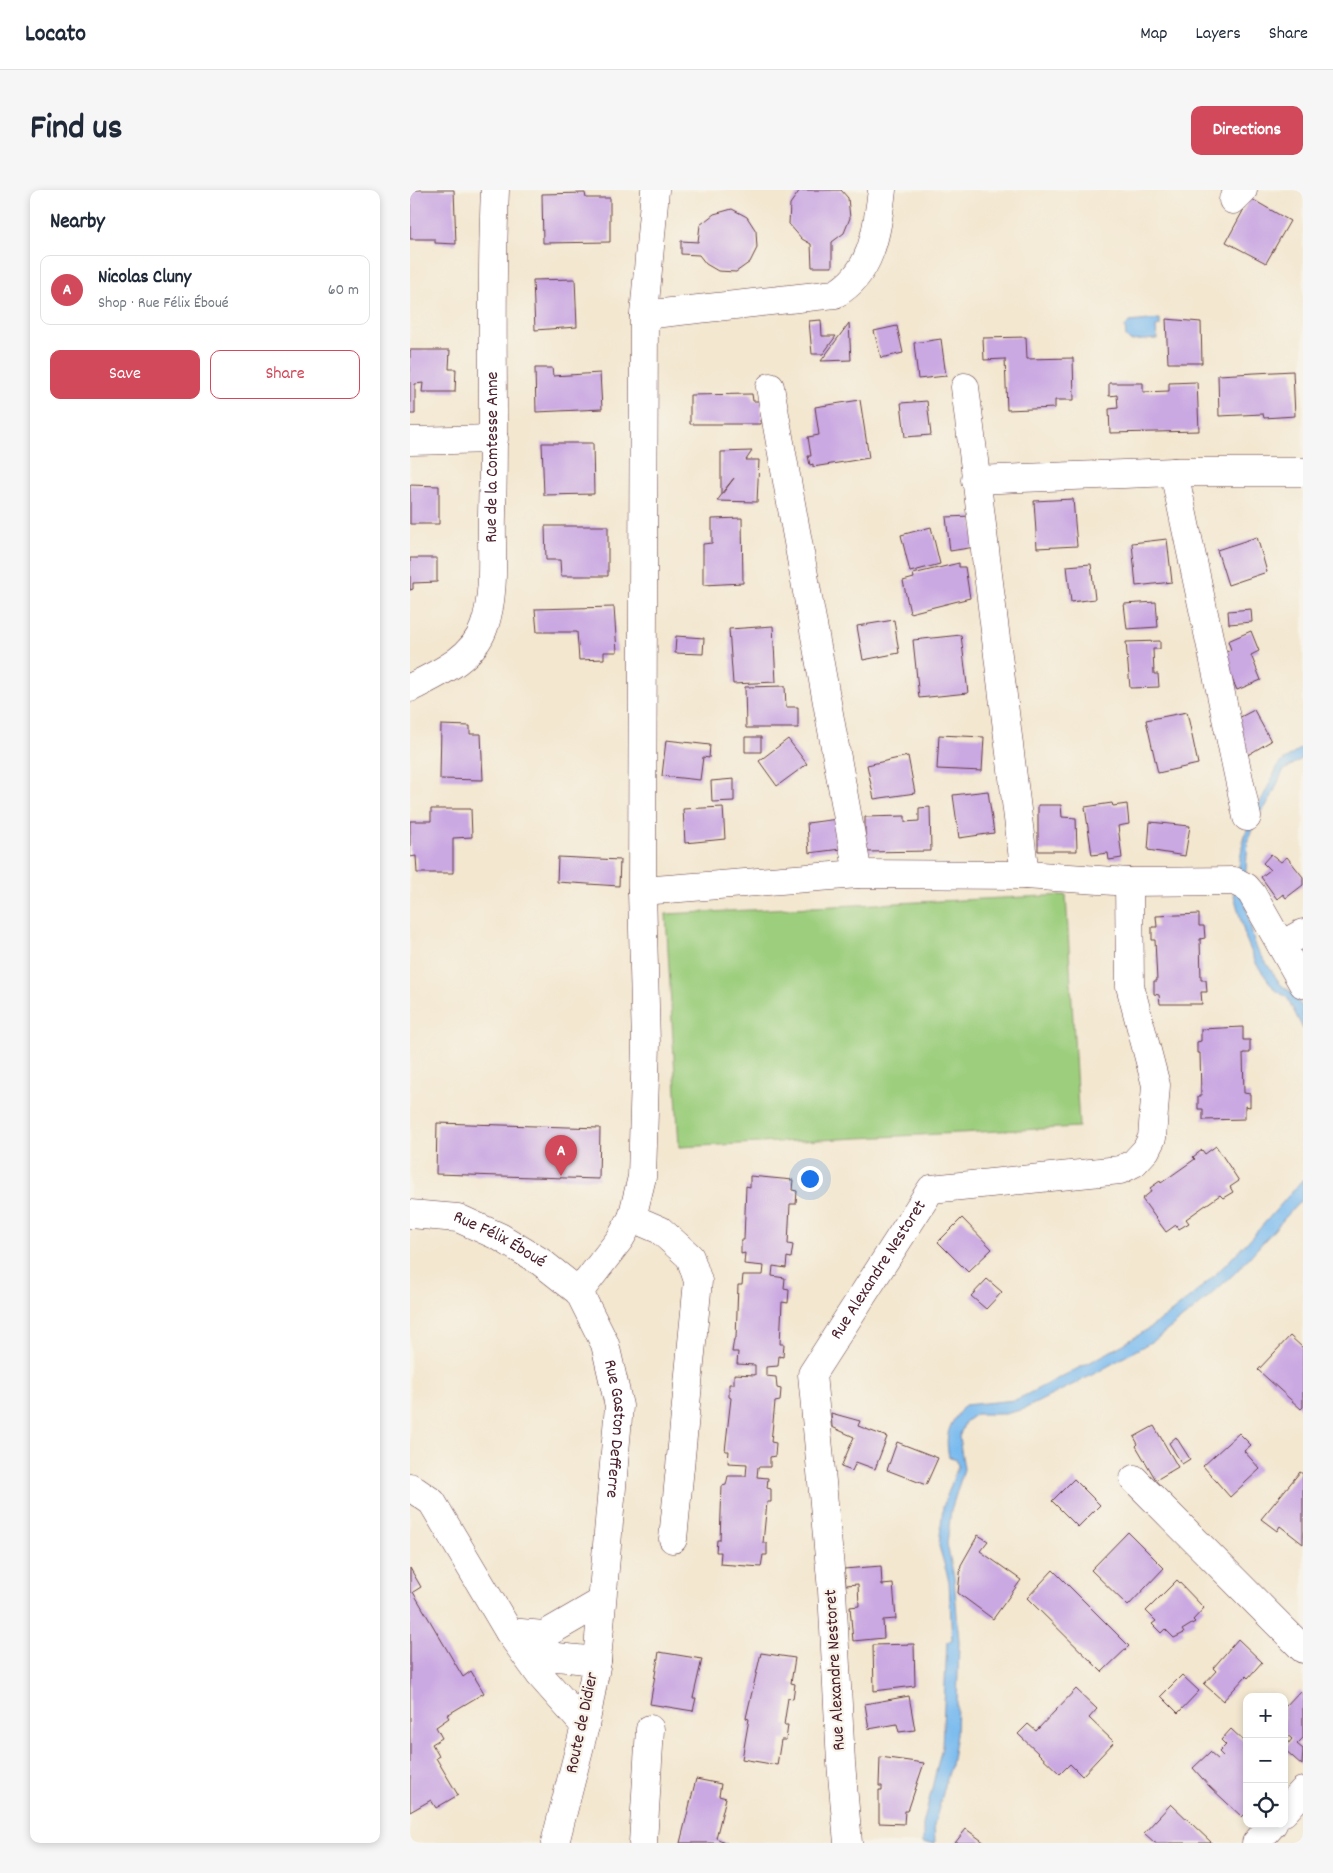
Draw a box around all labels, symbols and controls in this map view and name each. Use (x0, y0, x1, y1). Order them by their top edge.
text: Locato (25, 18, 86, 52)
text: Map (1140, 22, 1167, 47)
text: Layers (1195, 22, 1241, 47)
text: Share (1269, 22, 1308, 47)
text: Find us (30, 105, 122, 155)
button: Directions (1191, 106, 1303, 155)
text: Nearby (50, 208, 105, 238)
text: Nicolas Cluny (98, 265, 191, 292)
text: A (63, 279, 71, 302)
text: 60 m (328, 279, 359, 302)
text: Shop · Rue Félix Éboué (98, 292, 229, 315)
button: Save (50, 350, 200, 399)
button: Share (210, 350, 360, 399)
street label: Rue de la Comtesse Anne (479, 371, 506, 543)
pin: A (545, 1135, 577, 1176)
your location (797, 1166, 823, 1192)
street label: Rue Alexandre Nestoret (825, 1195, 933, 1345)
street label: Rue Félix Éboué (449, 1205, 551, 1275)
street label: Rue Gaston Defferre (596, 1357, 632, 1499)
street label: Rue Alexandre Nestoret (819, 1588, 853, 1751)
street label: Route de Didier (560, 1670, 606, 1776)
map controls (1243, 1693, 1288, 1828)
button: + (1243, 1693, 1288, 1738)
button: − (1243, 1738, 1288, 1783)
button: locate (1243, 1783, 1288, 1828)

